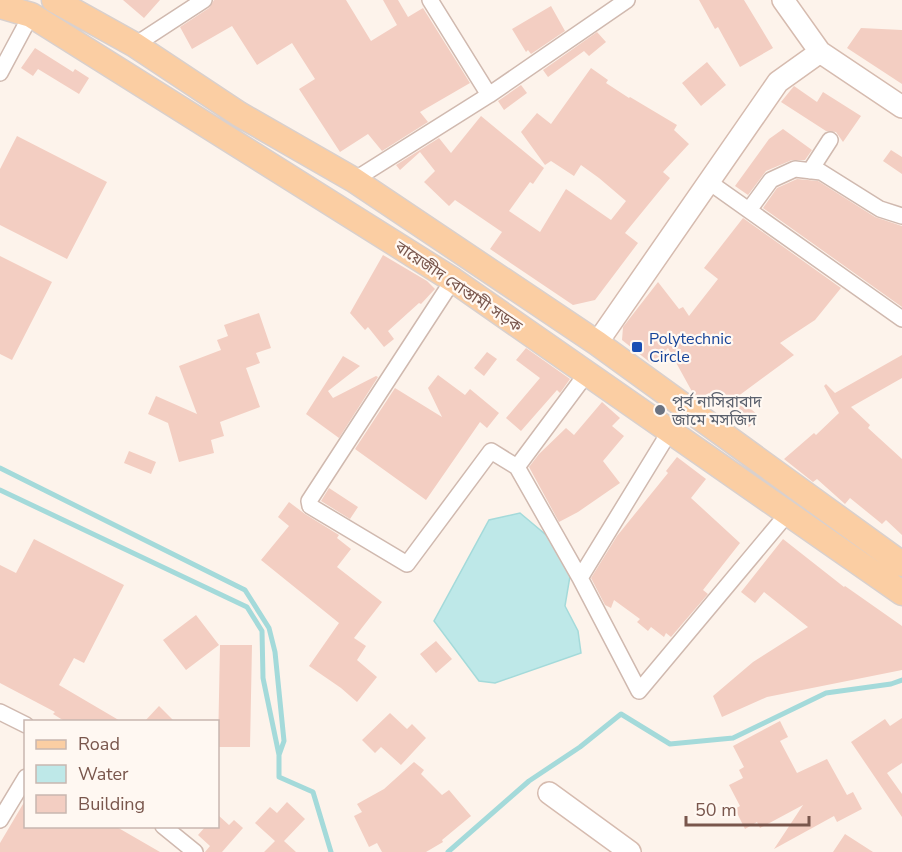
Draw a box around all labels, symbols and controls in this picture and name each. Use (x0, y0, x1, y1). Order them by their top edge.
street label: বায়েজীদ বোস্তামী সড়ক (390, 235, 527, 338)
place label: Polytechnic Circle (649, 328, 732, 368)
marker: Polytechnic Circle (630, 340, 644, 354)
place label: পূর্ব নাসিরাবাদ জামে মসজিদ (671, 391, 763, 431)
marker: পূর্ব নাসিরাবাদ জামে মসজিদ (653, 403, 667, 417)
legend (24, 720, 219, 828)
text: Road (78, 732, 120, 756)
text: Water (78, 762, 129, 786)
scale bar (686, 789, 809, 827)
text: Building (78, 792, 145, 816)
text: 50 m (695, 798, 737, 822)

